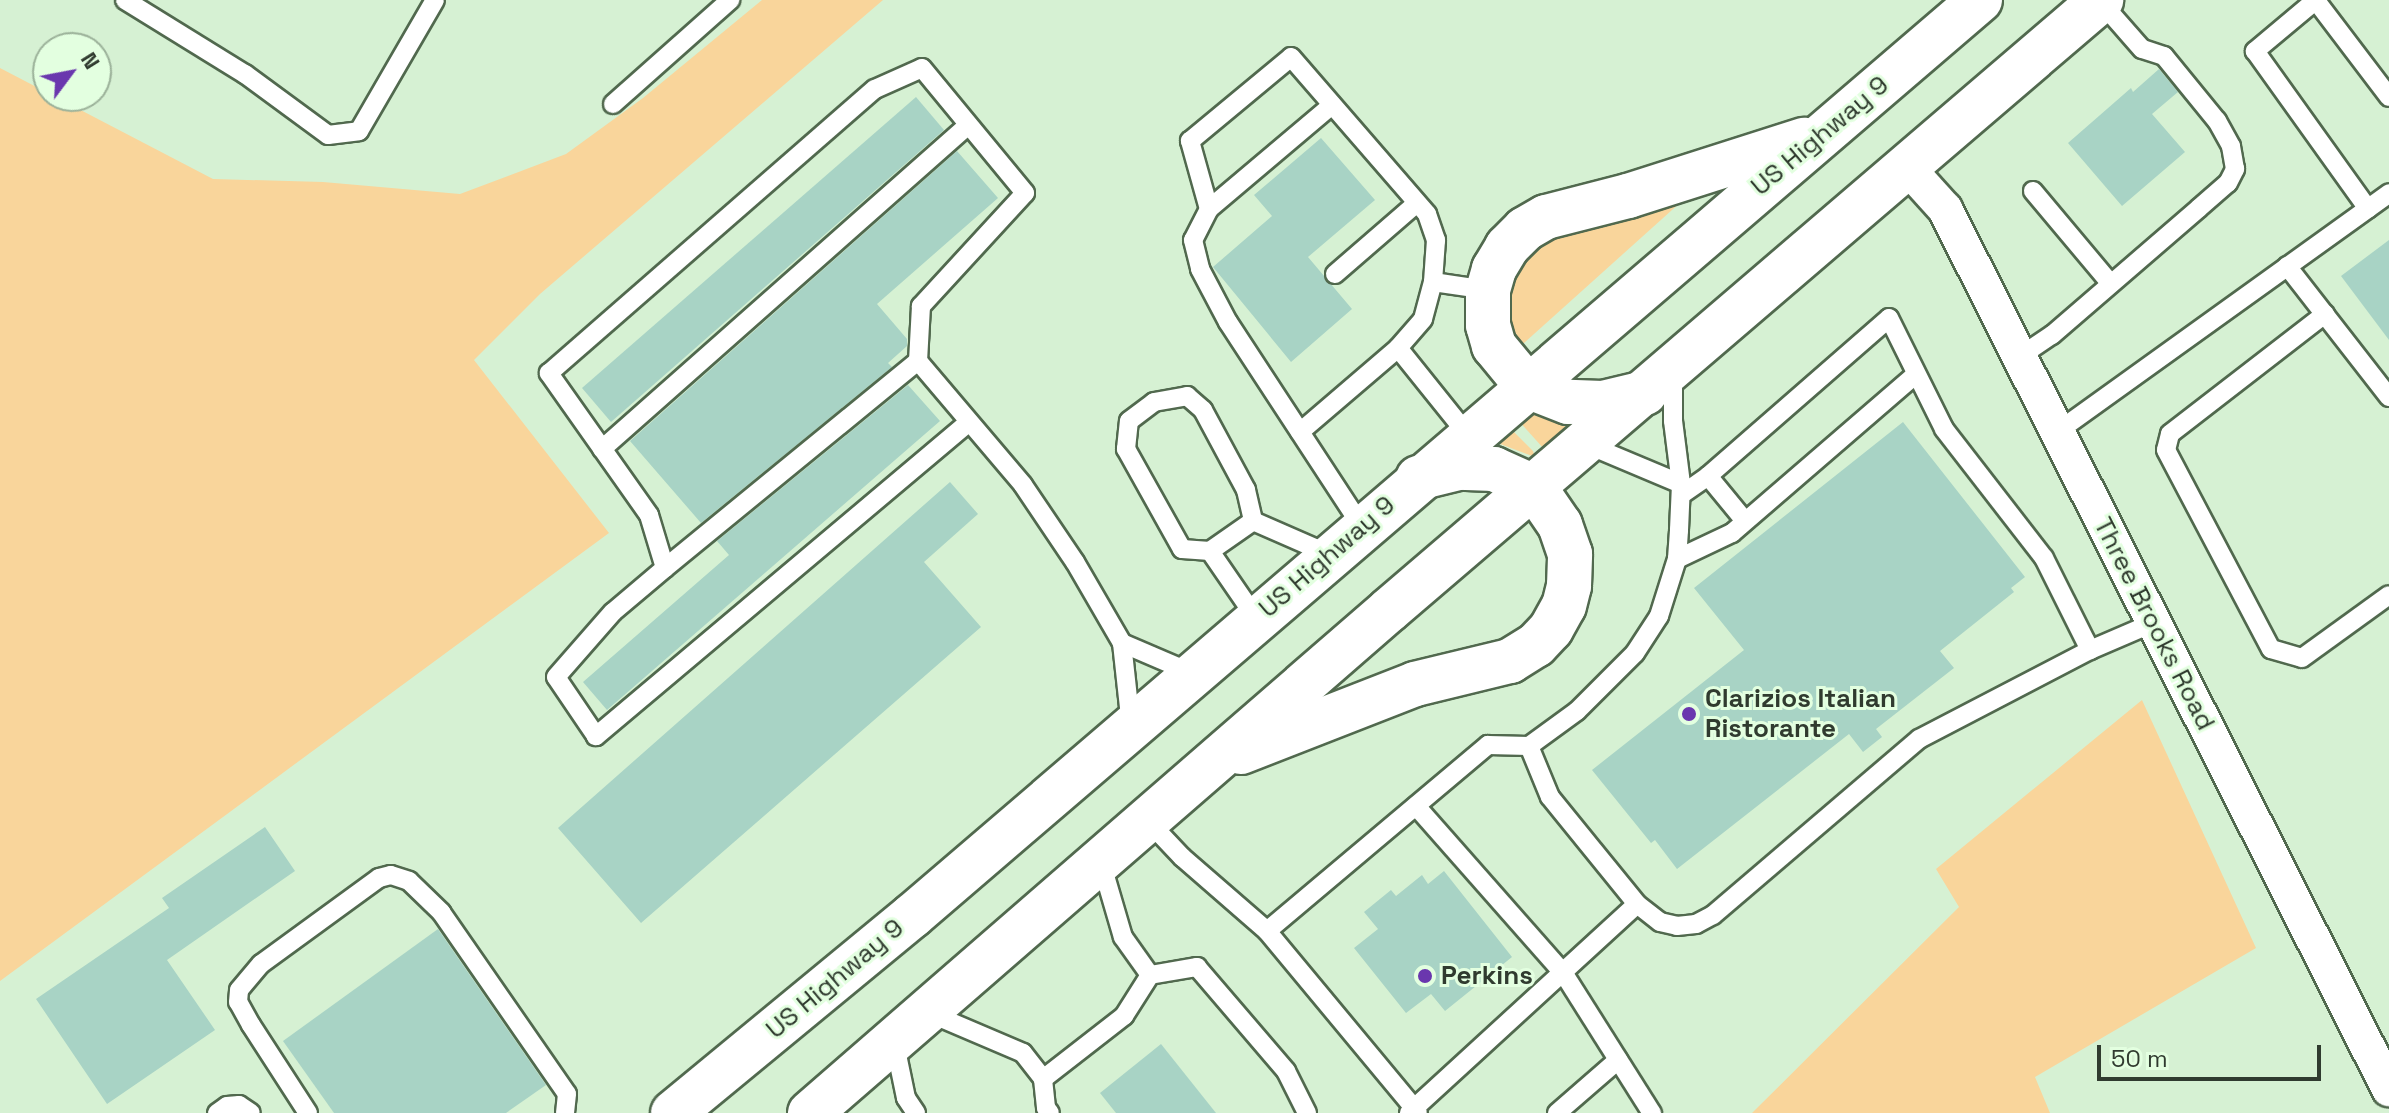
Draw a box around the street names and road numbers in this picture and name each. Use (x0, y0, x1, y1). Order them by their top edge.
street label: US Highway 9 (1745, 70, 1895, 202)
street label: US Highway 9 (1253, 490, 1401, 624)
street label: Three Brooks Road (2087, 512, 2221, 736)
street label: US Highway 9 (760, 913, 910, 1045)

